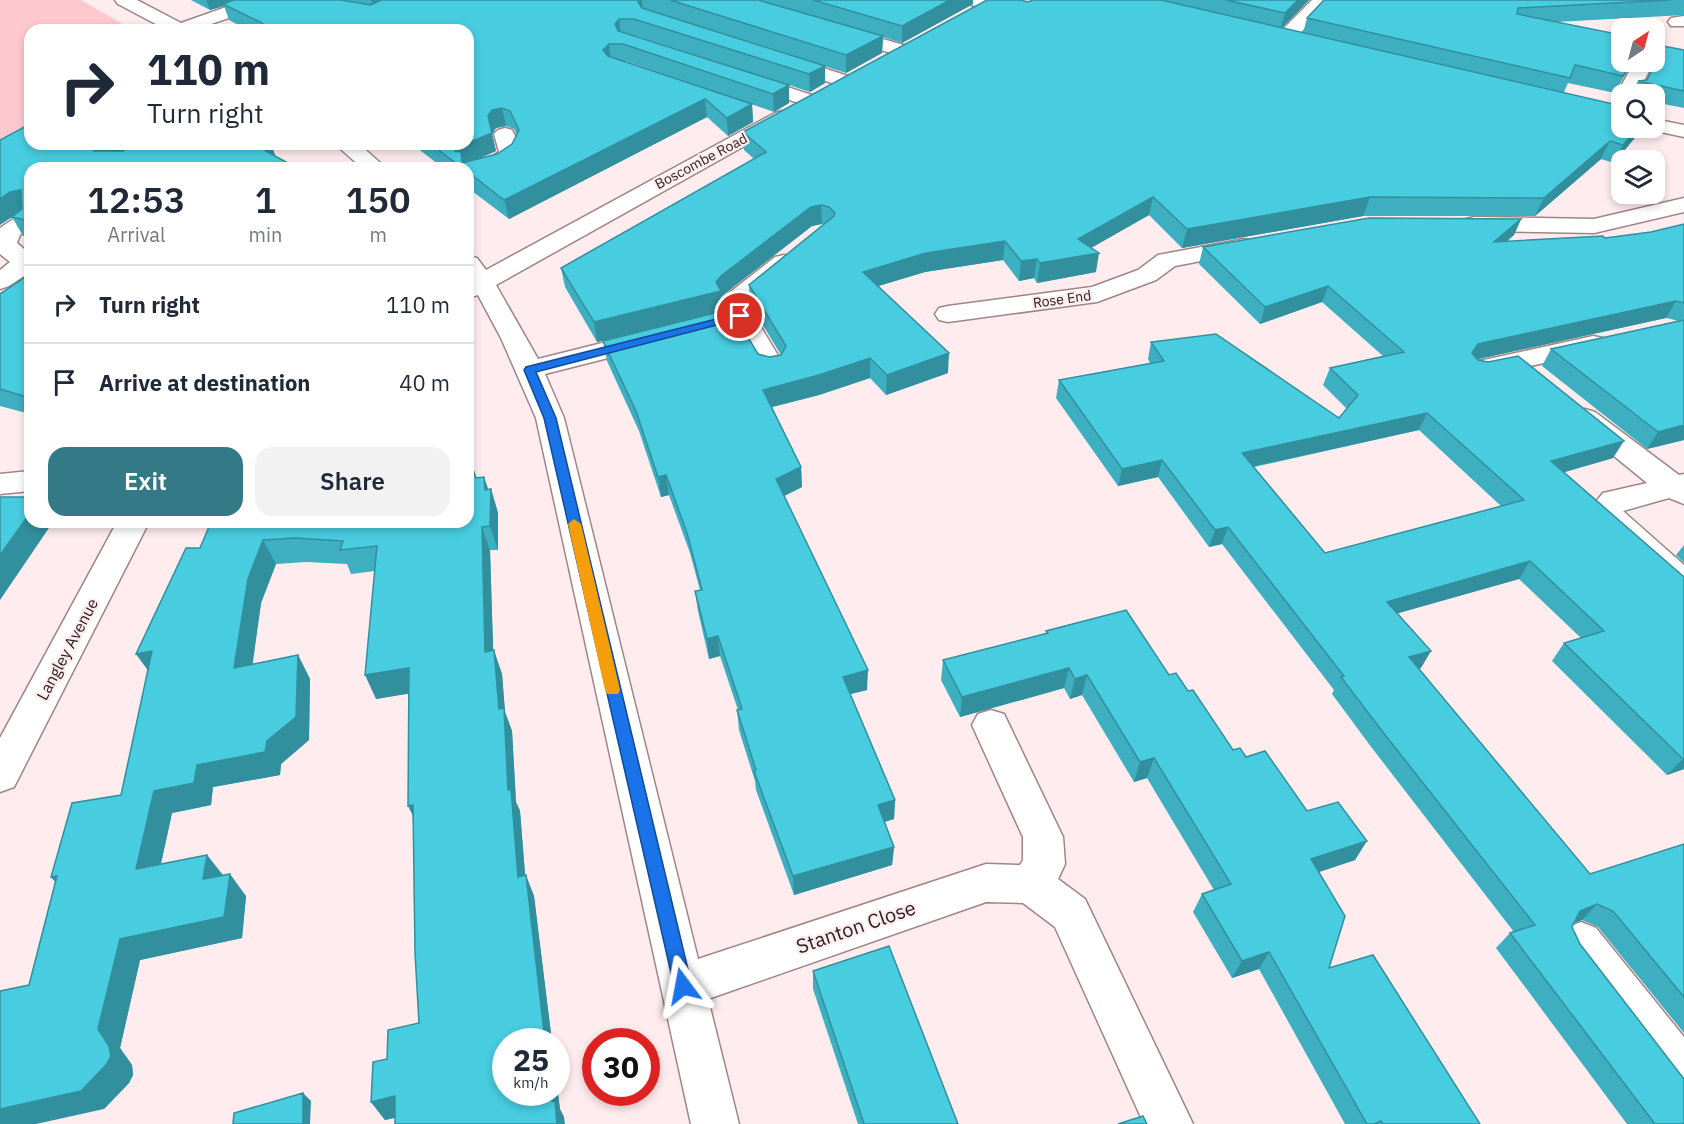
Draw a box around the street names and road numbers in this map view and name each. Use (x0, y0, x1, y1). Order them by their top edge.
street label: Boscombe Road (652, 129, 750, 193)
street label: Rose End (1032, 286, 1092, 312)
street label: Langley Avenue (32, 595, 102, 703)
street label: Stanton Close (792, 893, 919, 960)

